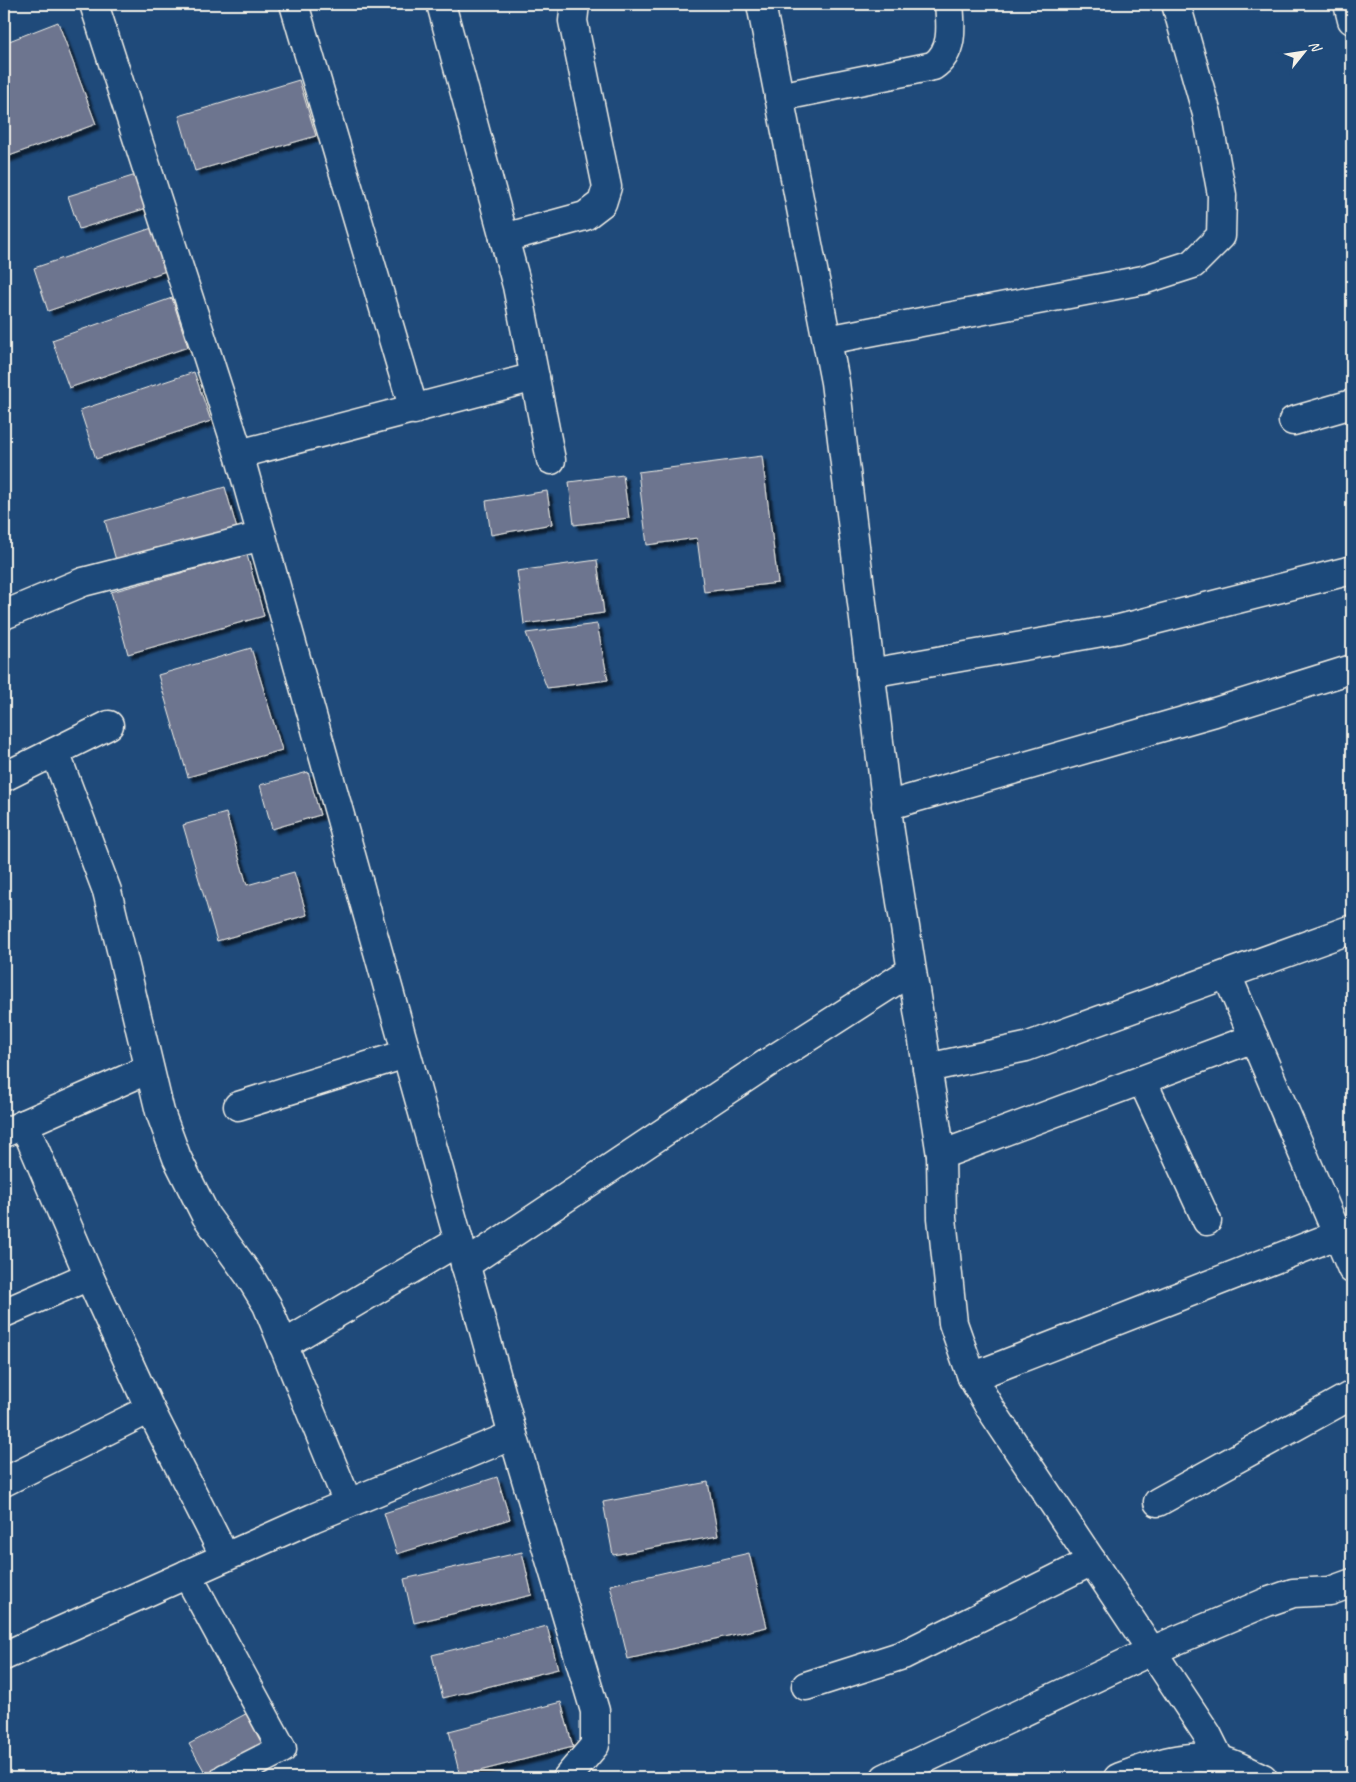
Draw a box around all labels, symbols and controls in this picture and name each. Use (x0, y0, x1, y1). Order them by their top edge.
north arrow (1278, 28, 1328, 78)
text: N (1305, 38, 1326, 56)

